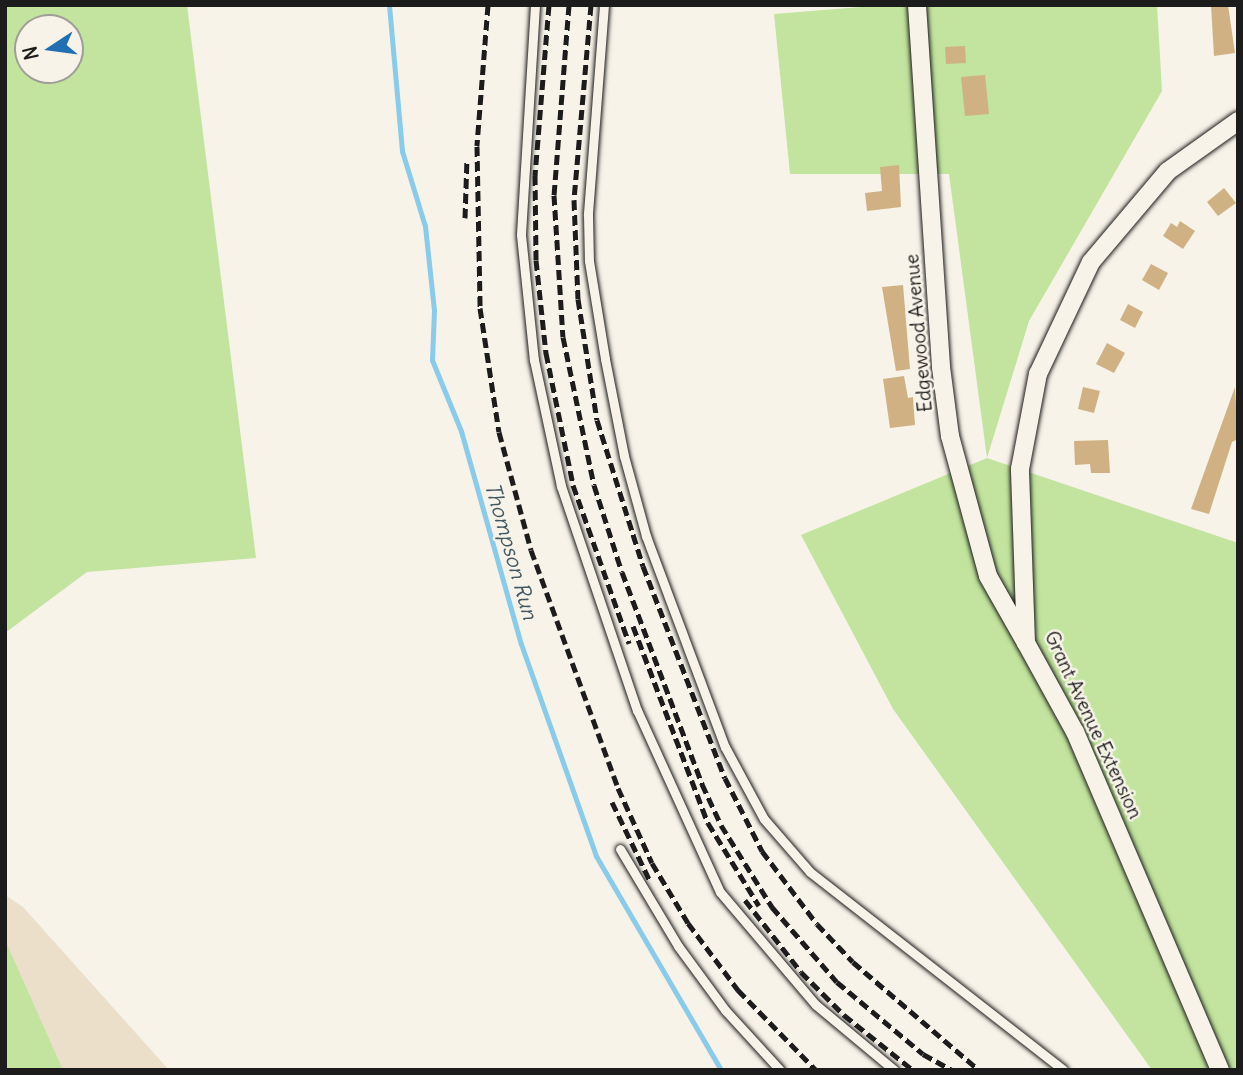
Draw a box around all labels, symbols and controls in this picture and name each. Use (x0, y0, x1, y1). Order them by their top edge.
north arrow (14, 14, 84, 84)
text: N (17, 44, 44, 62)
street label: Edgewood Avenue (901, 253, 937, 413)
water label: Thompson Run (479, 480, 543, 622)
street label: Grant Avenue Extension (1039, 628, 1147, 822)

